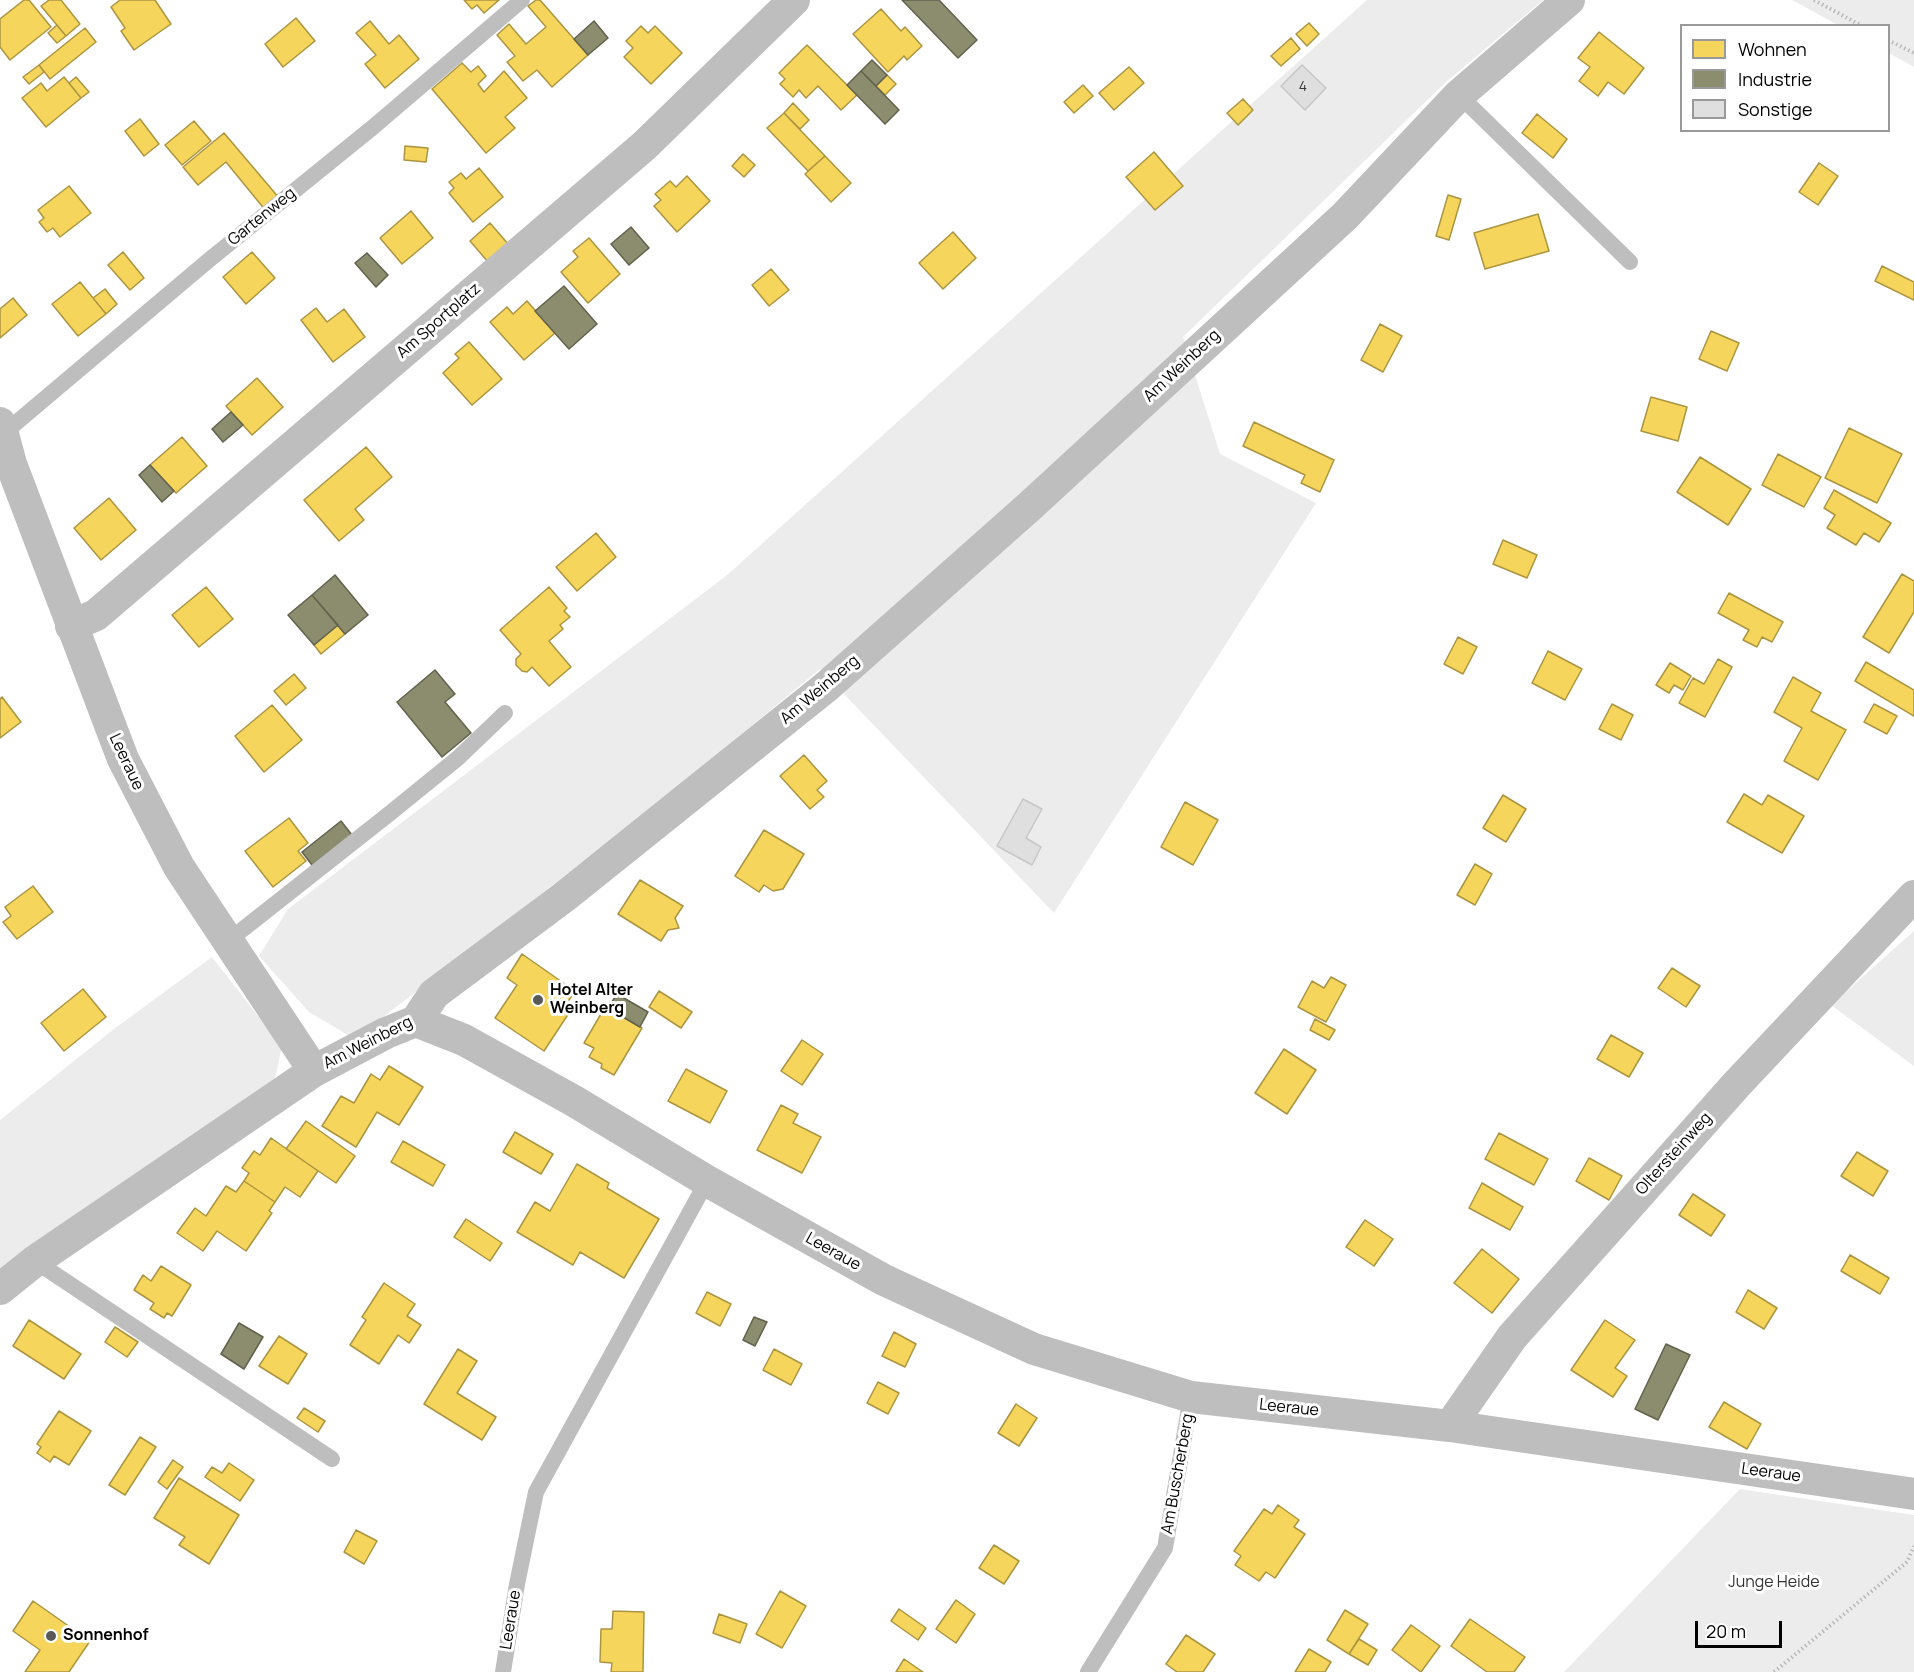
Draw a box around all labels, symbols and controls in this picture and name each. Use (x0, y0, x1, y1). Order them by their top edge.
legend (1680, 24, 1890, 132)
text: Wohnen (1738, 37, 1807, 61)
text: Industrie (1738, 67, 1812, 91)
house number: 4 (1299, 79, 1307, 95)
text: Sonstige (1738, 97, 1812, 121)
street label: Gartenweg (224, 184, 300, 250)
street label: Am Sportplatz (393, 279, 485, 363)
street label: Am Weinberg (1140, 326, 1224, 406)
street label: Am Weinberg (777, 651, 863, 729)
street label: Leeraue (105, 731, 147, 793)
place label: Hotel Alter Weinberg (550, 981, 633, 1019)
marker: Hotel Alter Weinberg (531, 993, 545, 1007)
street label: Am Weinberg (320, 1012, 416, 1074)
street label: Oltersteinweg (1632, 1109, 1716, 1199)
street label: Leeraue (802, 1229, 864, 1275)
street label: Leeraue (1258, 1395, 1320, 1421)
street label: Am Buscherberg (1158, 1412, 1198, 1536)
street label: Leeraue (1740, 1459, 1802, 1487)
park label: Junge Heide (1728, 1573, 1820, 1593)
street label: Leeraue (497, 1589, 525, 1651)
scale bar (1698, 1609, 1785, 1647)
text: 20 m (1706, 1619, 1746, 1643)
place label: Sonnenhof (63, 1626, 149, 1646)
marker: Sonnenhof (44, 1629, 58, 1643)

